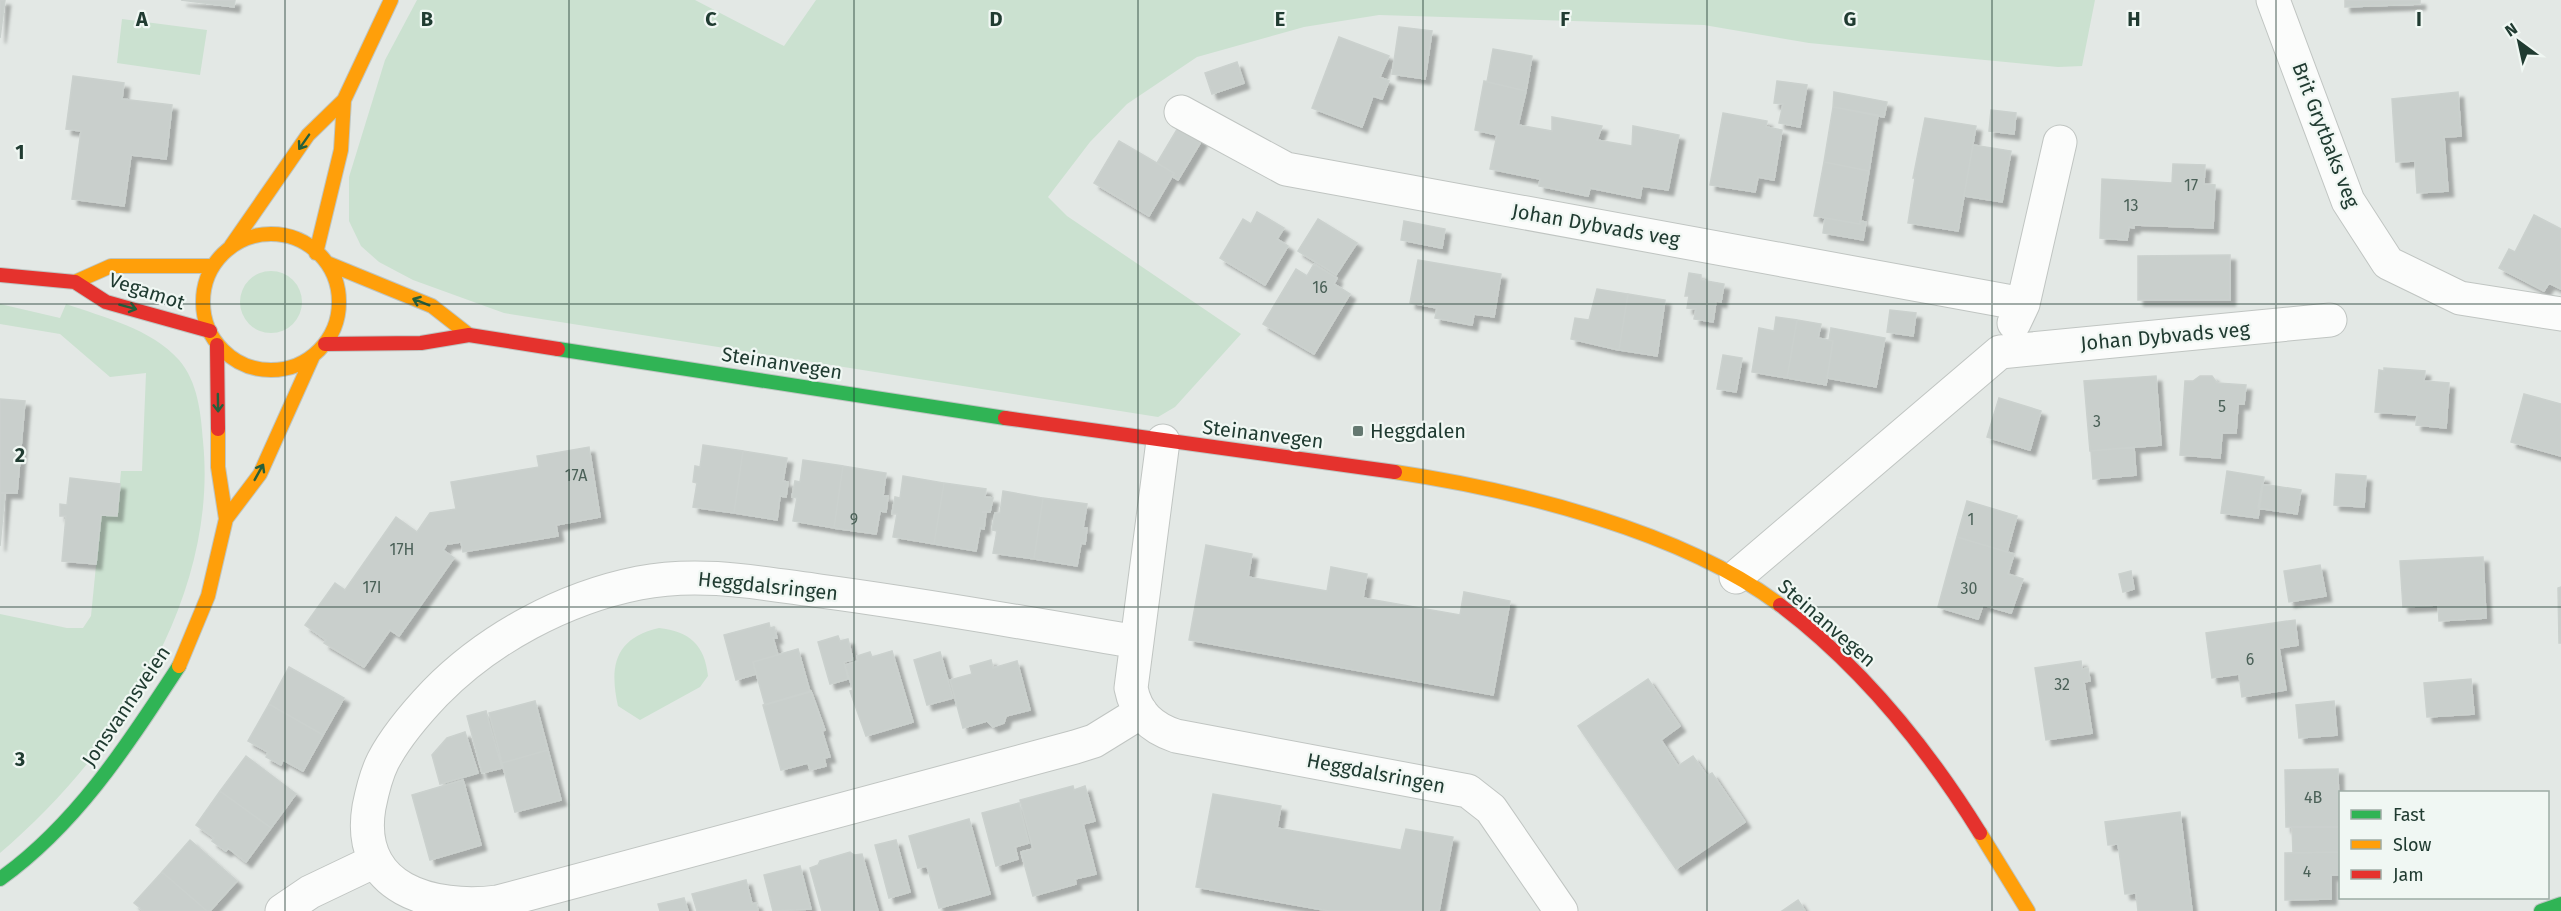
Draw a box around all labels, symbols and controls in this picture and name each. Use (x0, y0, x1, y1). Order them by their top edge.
text: A (135, 7, 149, 31)
text: B (421, 7, 433, 31)
text: C (705, 7, 717, 31)
text: D (989, 7, 1003, 31)
text: E (1275, 7, 1285, 31)
text: F (1560, 7, 1570, 31)
text: G (1844, 7, 1856, 31)
text: H (2127, 7, 2141, 31)
text: I (2416, 7, 2422, 31)
north arrow (2489, 12, 2549, 72)
text: N (2501, 19, 2521, 41)
street label: Brit Grytbaks veg (2287, 59, 2365, 212)
one-way arrow (298, 133, 310, 149)
text: 1 (15, 140, 25, 164)
house number: 17 (2184, 176, 2198, 195)
house number: 13 (2124, 196, 2138, 215)
street label: Johan Dybvads veg (1510, 198, 1682, 252)
street label: Vegamot (106, 267, 189, 315)
house number: 16 (1312, 278, 1328, 297)
one-way arrow (412, 296, 431, 307)
one-way arrow (118, 302, 137, 314)
street label: Johan Dybvads veg (2079, 317, 2251, 355)
street label: Steinanvegen (720, 342, 844, 384)
one-way arrow (212, 393, 223, 413)
house number: 5 (2218, 397, 2226, 416)
house number: 3 (2093, 412, 2101, 431)
street label: Steinanvegen (1201, 415, 1325, 453)
place label: Heggdalen (1370, 419, 1466, 443)
marker: Heggdalen (1351, 424, 1365, 438)
text: 2 (15, 443, 25, 467)
one-way arrow (254, 463, 265, 481)
house number: 17A (565, 466, 588, 485)
house number: 9 (850, 510, 858, 529)
house number: 1 (1968, 510, 1974, 529)
house number: 17H (390, 540, 414, 559)
street label: Heggdalsringen (697, 567, 839, 605)
street label: Steinanvegen (1773, 574, 1881, 672)
house number: 17I (363, 578, 381, 597)
house number: 30 (1961, 579, 1978, 598)
street label: Jonsvannsveien (77, 641, 175, 771)
house number: 6 (2246, 650, 2254, 669)
house number: 32 (2054, 675, 2070, 694)
text: 3 (14, 747, 25, 771)
street label: Heggdalsringen (1305, 748, 1447, 798)
house number: 4B (2304, 788, 2322, 807)
legend (2339, 791, 2549, 899)
text: Fast (2393, 804, 2426, 826)
text: Slow (2393, 834, 2432, 856)
house number: 4 (2303, 862, 2312, 881)
text: Jam (2393, 864, 2424, 886)

